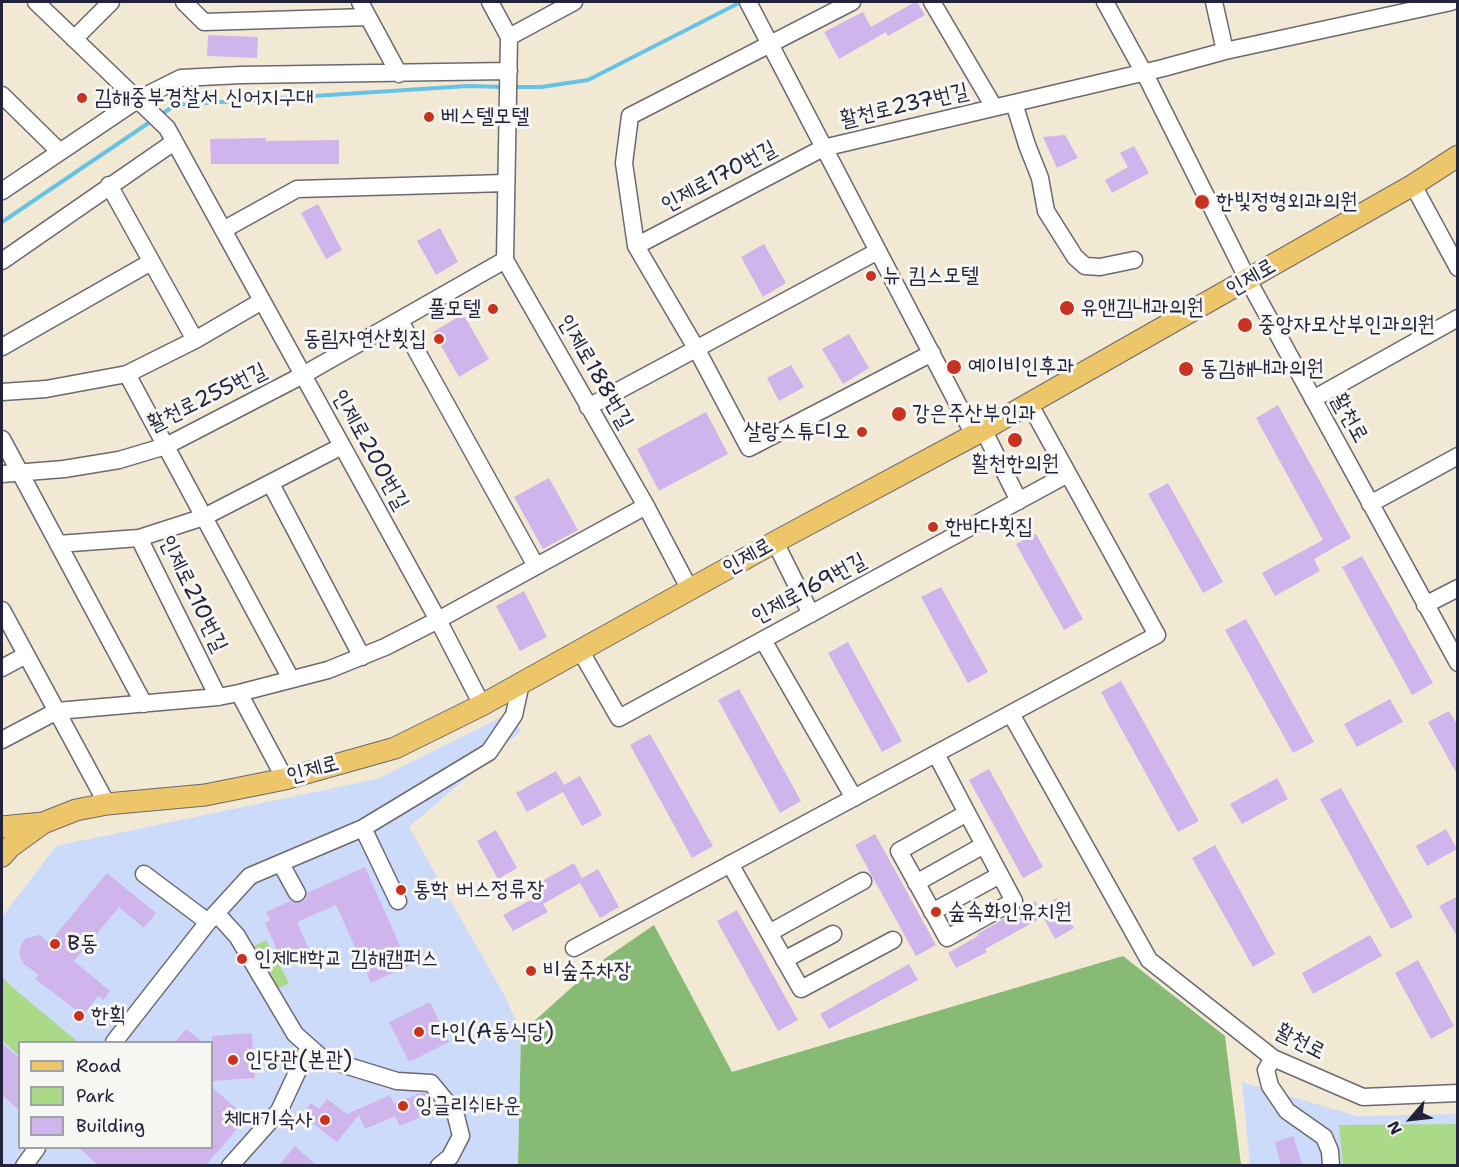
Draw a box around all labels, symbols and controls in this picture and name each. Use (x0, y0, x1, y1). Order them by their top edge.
street label: 활천로237번길 (837, 78, 971, 134)
place label: 김해중부경찰서 신어지구대 (94, 85, 314, 111)
marker: 김해중부경찰서 신어지구대 (75, 91, 89, 105)
place label: 베스텔모텔 (441, 104, 530, 130)
marker: 베스텔모텔 (422, 110, 436, 124)
street label: 인제로170번길 (657, 136, 781, 218)
place label: 한빛정형외과의원 (1216, 189, 1358, 215)
marker: 한빛정형외과의원 (1193, 193, 1211, 211)
street label: 인제로 (1221, 253, 1281, 303)
place label: 뉴 킴스모텔 (883, 263, 979, 289)
marker: 뉴 킴스모텔 (864, 269, 878, 283)
place label: 유앤김내과의원 (1080, 295, 1204, 321)
place label: 풀모텔 (428, 296, 481, 322)
marker: 유앤김내과의원 (1058, 299, 1076, 317)
marker: 풀모텔 (486, 302, 500, 316)
street label: 인제로188번길 (552, 310, 638, 434)
place label: 중앙자모산부인과의원 (1258, 312, 1435, 338)
marker: 중앙자모산부인과의원 (1236, 316, 1254, 334)
place label: 동림자연산횟집 (303, 326, 427, 352)
marker: 동림자연산횟집 (432, 332, 446, 346)
place label: 예이비인후과 (968, 354, 1074, 380)
place label: 동김해내과의원 (1200, 356, 1324, 382)
street label: 활천로255번길 (143, 358, 271, 438)
marker: 예이비인후과 (945, 358, 963, 376)
marker: 동김해내과의원 (1177, 360, 1195, 378)
street label: 인제로200번길 (326, 385, 414, 515)
street label: 활천로 (1325, 388, 1373, 448)
place label: 강은주산부인과 (912, 401, 1036, 427)
marker: 강은주산부인과 (890, 405, 908, 423)
place label: 살랑스튜디오 (744, 419, 850, 445)
marker: 살랑스튜디오 (855, 425, 869, 439)
marker: 활천한의원 (1006, 431, 1024, 449)
place label: 활천한의원 (971, 451, 1059, 477)
place label: 한바다횟집 (945, 514, 1034, 540)
marker: 한바다횟집 (926, 520, 940, 534)
street label: 인제로210번길 (153, 531, 233, 657)
street label: 인제로 (718, 533, 778, 581)
street label: 인제로169번길 (747, 548, 871, 630)
street label: 인제로 (284, 750, 342, 790)
place label: 통학 버스정류장 (413, 877, 544, 903)
marker: 통학 버스정류장 (394, 883, 408, 897)
place label: 숲속화인유치원 (948, 899, 1072, 925)
marker: 숲속화인유치원 (929, 905, 943, 919)
place label: B동 (67, 931, 98, 957)
marker: B동 (48, 937, 62, 951)
place label: 인제대학교 김해캠퍼스 (254, 946, 439, 972)
marker: 인제대학교 김해캠퍼스 (235, 952, 249, 966)
place label: 비숲주차장 (543, 958, 632, 984)
marker: 비숲주차장 (524, 964, 538, 978)
place label: 한획 (91, 1003, 126, 1029)
marker: 한획 (72, 1009, 86, 1023)
street label: 활천로 (1270, 1018, 1330, 1066)
place label: 다인(A동식당) (431, 1019, 554, 1045)
marker: 다인(A동식당) (412, 1025, 426, 1039)
legend (18, 1041, 213, 1149)
place label: 인당관(본관) (245, 1047, 352, 1073)
marker: 인당관(본관) (226, 1053, 240, 1067)
text: Road (76, 1054, 121, 1078)
text: Park (76, 1084, 115, 1108)
north arrow (1381, 1089, 1441, 1149)
place label: 잉글리쉬타운 (415, 1093, 521, 1119)
marker: 잉글리쉬타운 (396, 1099, 410, 1113)
place label: 체대기숙사 (224, 1107, 313, 1133)
marker: 체대기숙사 (318, 1113, 332, 1127)
text: Building (76, 1114, 145, 1138)
text: N (1382, 1117, 1407, 1138)

